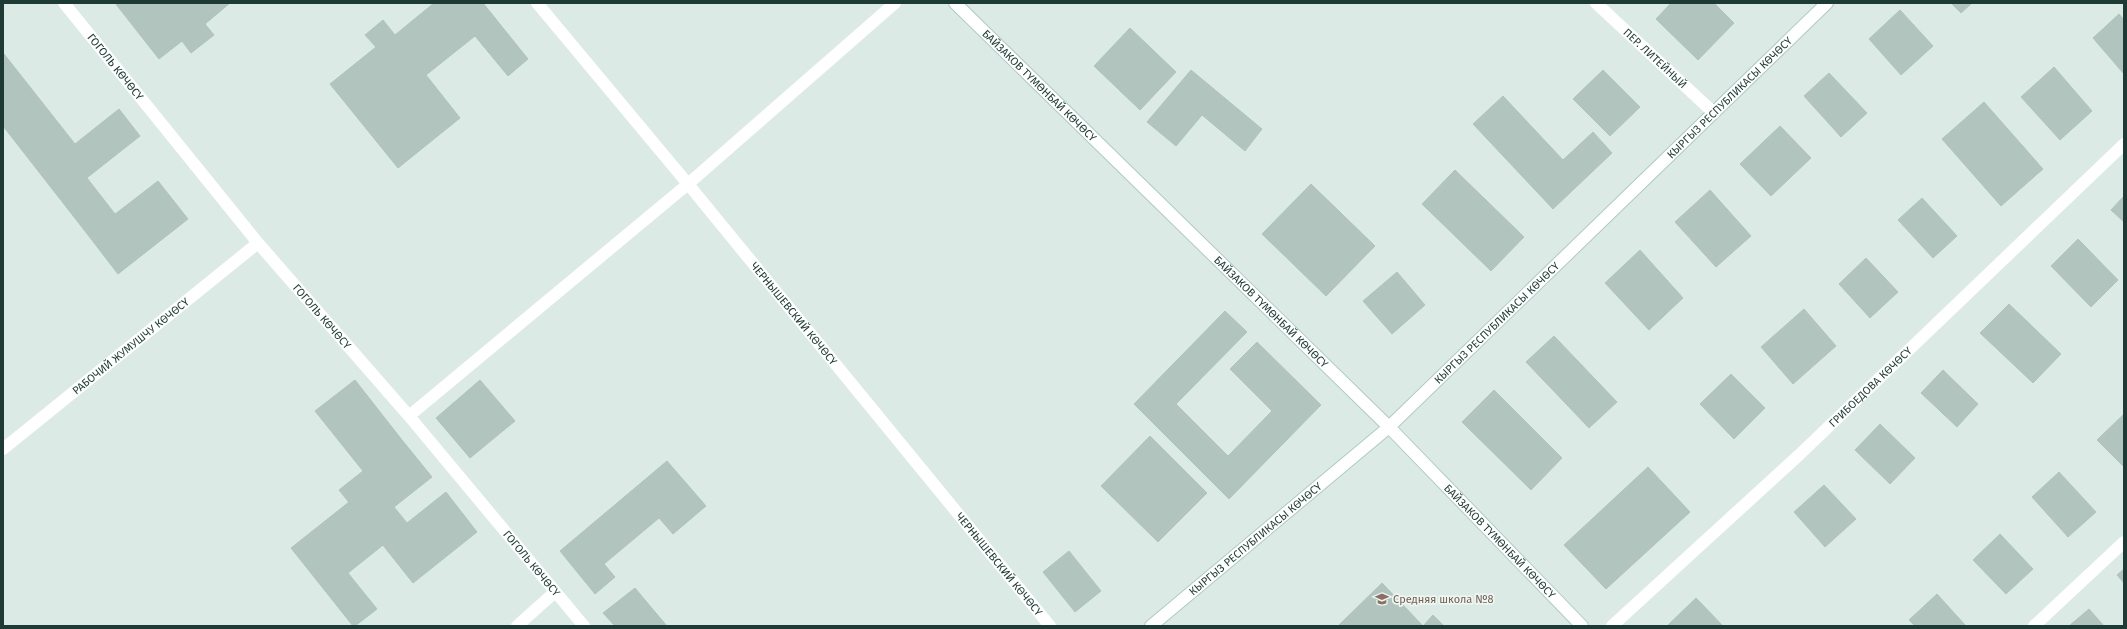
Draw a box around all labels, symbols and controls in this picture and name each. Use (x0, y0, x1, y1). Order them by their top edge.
street label: ПЕР. ЛИТЕЙНЫЙ (1621, 26, 1689, 91)
street label: БАЙЗАКОВ ТҮМӨНБАЙ КӨЧӨСҮ (979, 27, 1099, 144)
street label: ГОГОЛЬ КӨЧӨСҮ (84, 31, 146, 103)
street label: КЫРГЫЗ РЕСПУБЛИКАСЫ КӨЧӨСҮ (1664, 34, 1795, 161)
street label: БАЙЗАКОВ ТҮМӨНБАЙ КӨЧӨСҮ (1211, 254, 1330, 371)
street label: ЧЕРНЫШЕВСКИЙ КӨЧӨСҮ (748, 260, 840, 368)
street label: КЫРГЫЗ РЕСПУБЛИКАСЫ КӨЧӨСҮ (1432, 260, 1562, 387)
street label: ГОГОЛЬ КӨЧӨСҮ (290, 282, 353, 352)
street label: РАБОЧИЙ ЖУМУШЧУ КӨЧӨСҮ (70, 295, 192, 397)
street label: ГРИБОЕДОВА КӨЧӨСҮ (1826, 344, 1915, 430)
street label: КЫРГЫЗ РЕСПУБЛИКАСЫ КӨЧӨСҮ (1187, 480, 1325, 598)
street label: БАЙЗАКОВ ТҮМӨНБАЙ КӨЧӨСҮ (1441, 482, 1558, 602)
street label: ЧЕРНЫШЕВСКИЙ КӨЧӨСҮ (953, 510, 1045, 619)
street label: ГОГОЛЬ КӨЧӨСҮ (500, 528, 563, 599)
school or university icon: Средняя школа №8 (1374, 591, 1390, 607)
place label: Средняя школа №8 (1393, 593, 1494, 606)

